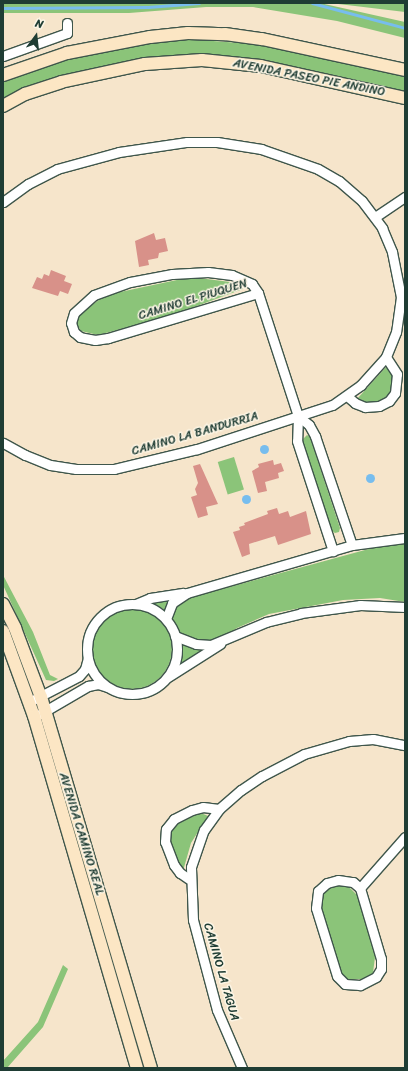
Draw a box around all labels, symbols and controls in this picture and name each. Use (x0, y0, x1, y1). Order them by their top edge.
text: N (33, 14, 45, 34)
north arrow (16, 16, 56, 56)
street label: AVENIDA PASEO PIE ANDINO (231, 56, 387, 100)
street label: CAMINO EL PIUQUEN (136, 276, 250, 324)
street label: CAMINO LA BANDURRIA (130, 409, 260, 459)
street label: AVENIDA CAMINO REAL (55, 771, 107, 897)
street label: CAMINO LA TAGUA (200, 921, 242, 1023)

